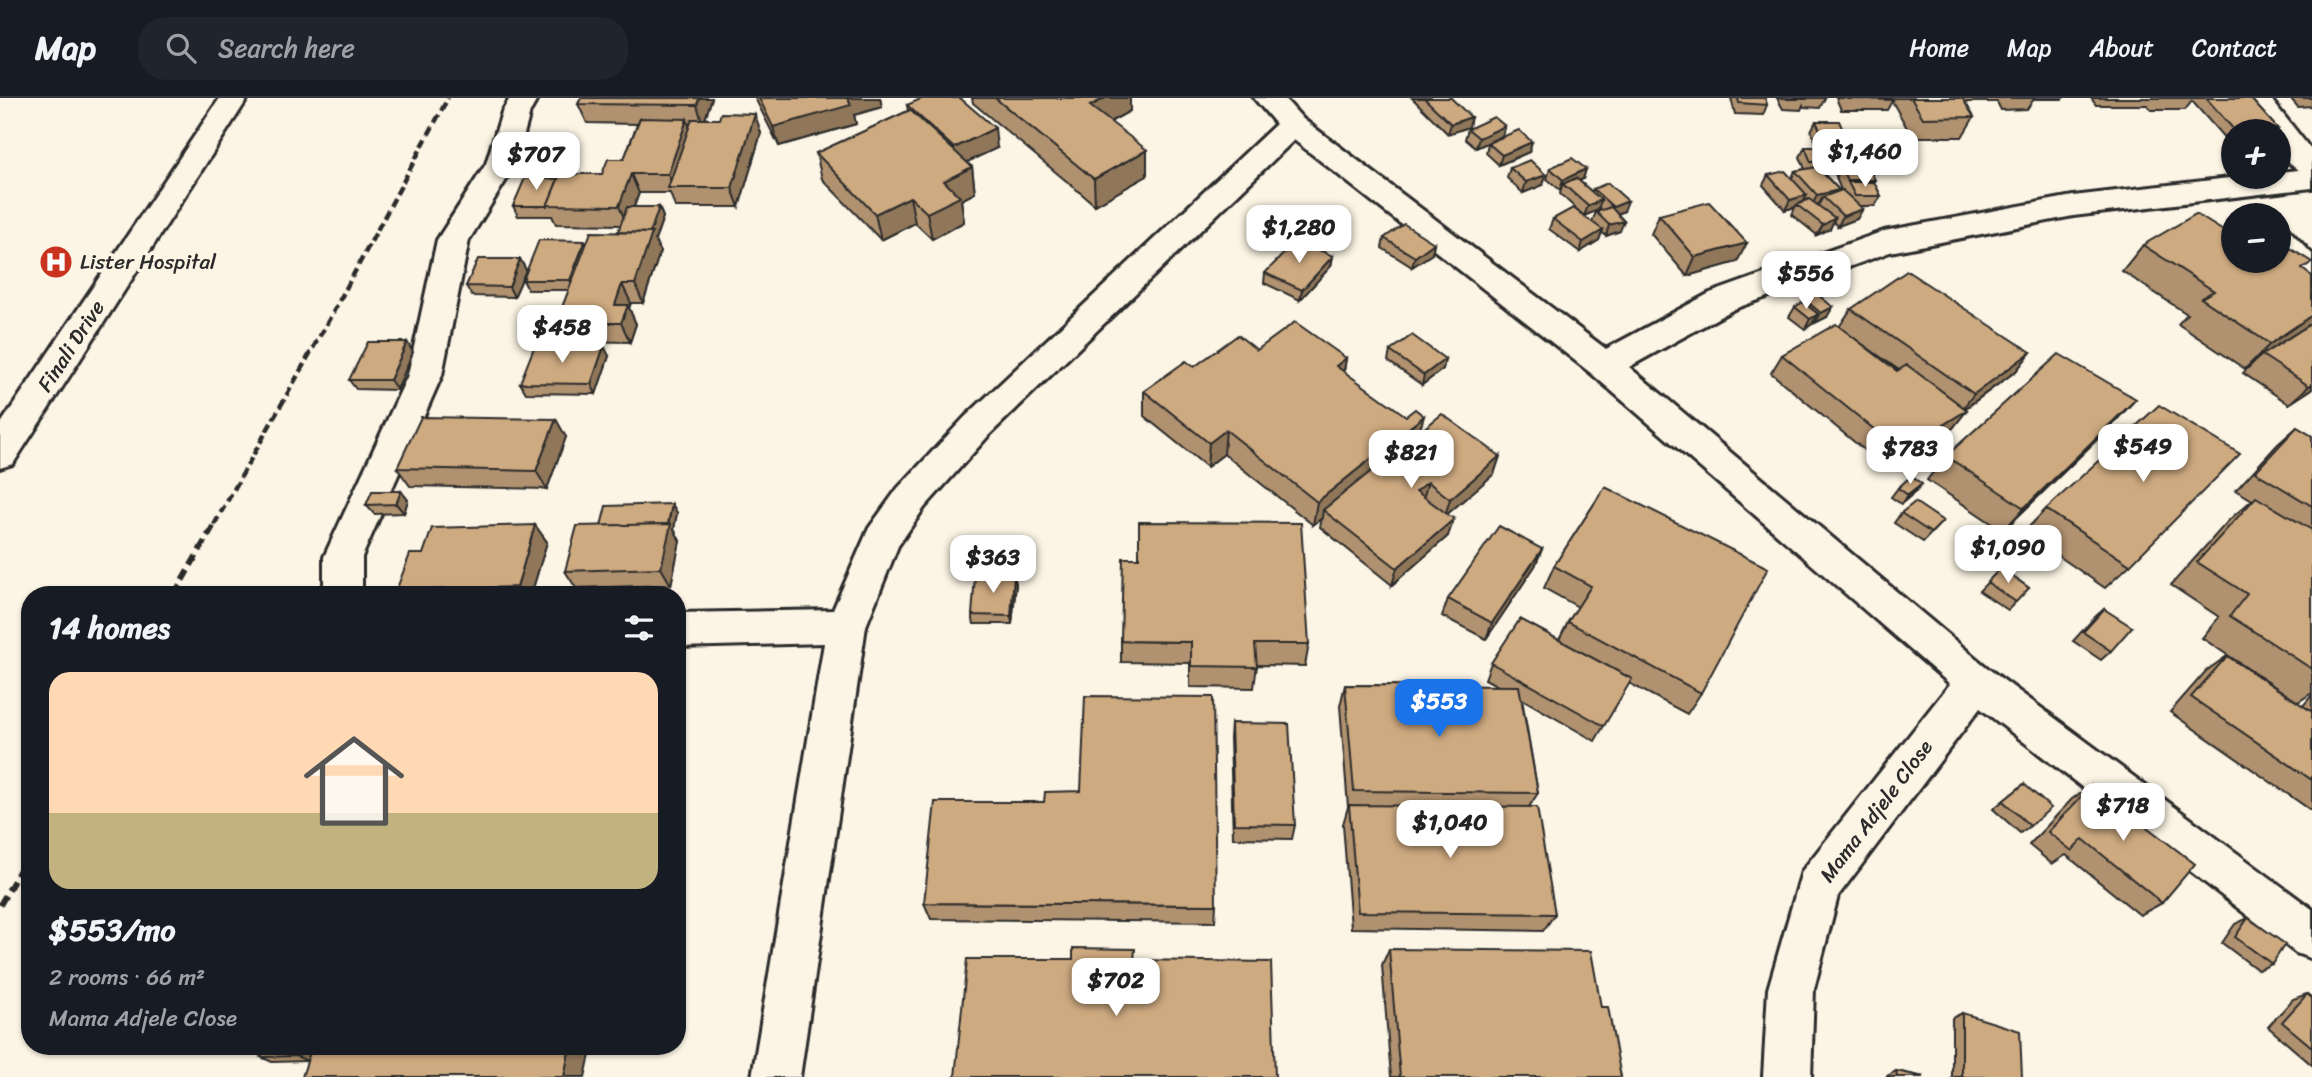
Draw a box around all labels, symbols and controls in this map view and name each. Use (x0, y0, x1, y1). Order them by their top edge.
search box (138, 17, 628, 80)
text: Map (35, 19, 96, 77)
text: Search here (218, 25, 355, 71)
text: Home (1909, 27, 1969, 69)
text: Map (2007, 27, 2051, 69)
text: About (2089, 27, 2154, 69)
text: Contact (2192, 27, 2277, 69)
icon: search (162, 29, 200, 67)
map controls (2221, 119, 2291, 273)
button: + (2221, 119, 2291, 189)
pin: $1,460 (1808, 130, 1922, 189)
text: $1,460 (1828, 131, 1902, 172)
pin: $707 (495, 132, 577, 192)
text: $707 (508, 134, 564, 175)
button: − (2221, 203, 2291, 273)
pin: $1,280 (1242, 206, 1356, 265)
text: $1,280 (1262, 207, 1336, 248)
hospital icon: Lister Hospital (37, 243, 75, 281)
place label: Lister Hospital (80, 243, 217, 281)
pin: $556 (1765, 252, 1847, 311)
text: $556 (1778, 253, 1834, 294)
street label: Finali Drive (27, 292, 115, 400)
pin: $458 (521, 306, 603, 365)
text: $458 (533, 307, 591, 348)
pin: $549 (2102, 424, 2184, 484)
pin: $783 (1869, 426, 1951, 486)
text: $549 (2114, 426, 2172, 467)
text: $783 (1882, 428, 1938, 469)
pin: $821 (1370, 430, 1452, 490)
text: $821 (1385, 432, 1437, 473)
pin: $1,090 (1951, 526, 2065, 585)
text: $1,090 (1971, 527, 2045, 568)
pin: $363 (952, 536, 1034, 595)
text: $363 (966, 537, 1020, 578)
text: 14 homes (49, 601, 170, 655)
icon: filters (620, 609, 658, 647)
pin: $553 (1398, 680, 1480, 739)
text: $553 (1411, 681, 1467, 722)
icon: home (291, 718, 417, 844)
street label: Mama Adjele Close (1809, 731, 1943, 891)
pin: $718 (2082, 784, 2164, 843)
text: $718 (2097, 785, 2149, 826)
pin: $1,040 (1393, 800, 1507, 860)
text: $1,040 (1413, 802, 1487, 843)
text: $553/mo (49, 903, 175, 957)
text: 2 rooms · 66 m² (49, 957, 205, 998)
pin: $702 (1075, 958, 1157, 1018)
text: $702 (1088, 960, 1144, 1001)
text: Mama Adjele Close (49, 998, 237, 1039)

